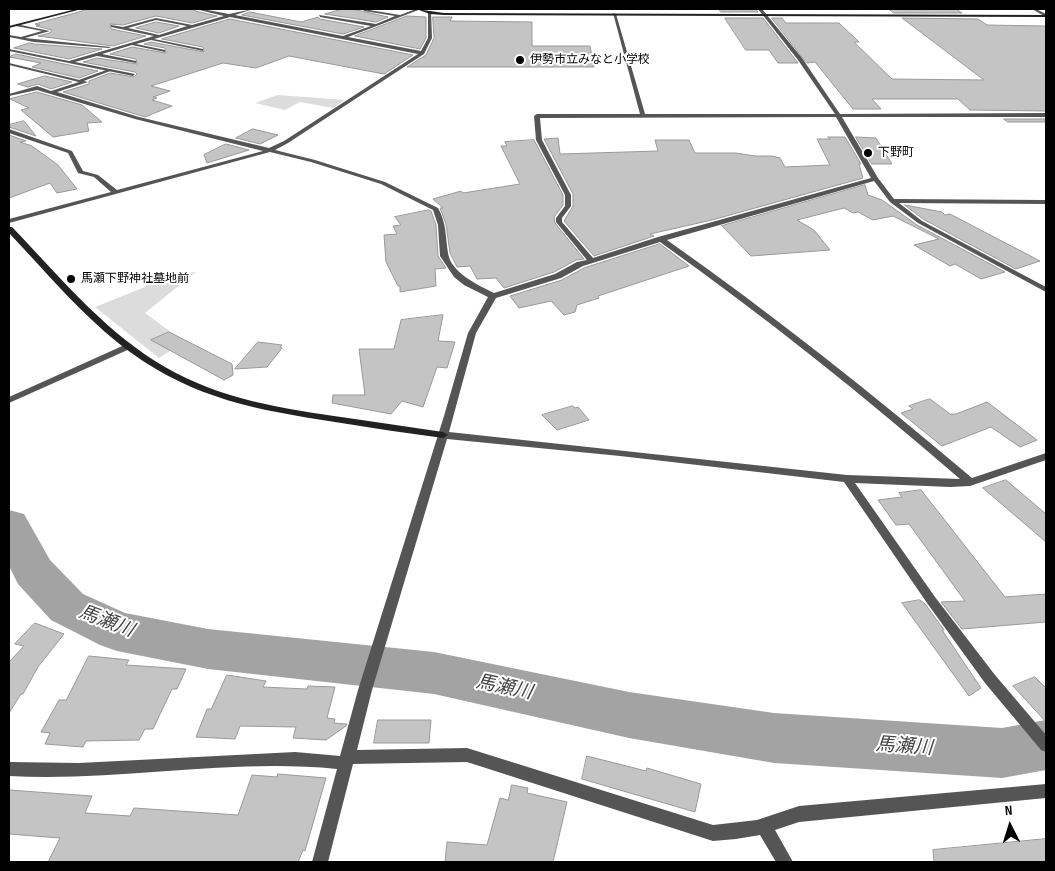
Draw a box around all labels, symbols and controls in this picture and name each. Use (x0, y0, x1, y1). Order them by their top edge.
place label: 伊勢市立みなと小学校 (530, 53, 650, 67)
marker: 伊勢市立みなと小学校 (514, 54, 526, 66)
place label: 下野町 (878, 146, 914, 160)
marker: 下野町 (862, 147, 874, 159)
place label: 馬瀬下野神社墓地前 (81, 272, 189, 286)
marker: 馬瀬下野神社墓地前 (65, 273, 77, 285)
water label: 馬瀬川 (75, 601, 137, 643)
water label: 馬瀬川 (474, 671, 534, 705)
water label: 馬瀬川 (875, 734, 933, 760)
north arrow (985, 801, 1035, 851)
text: N (1004, 802, 1013, 819)

